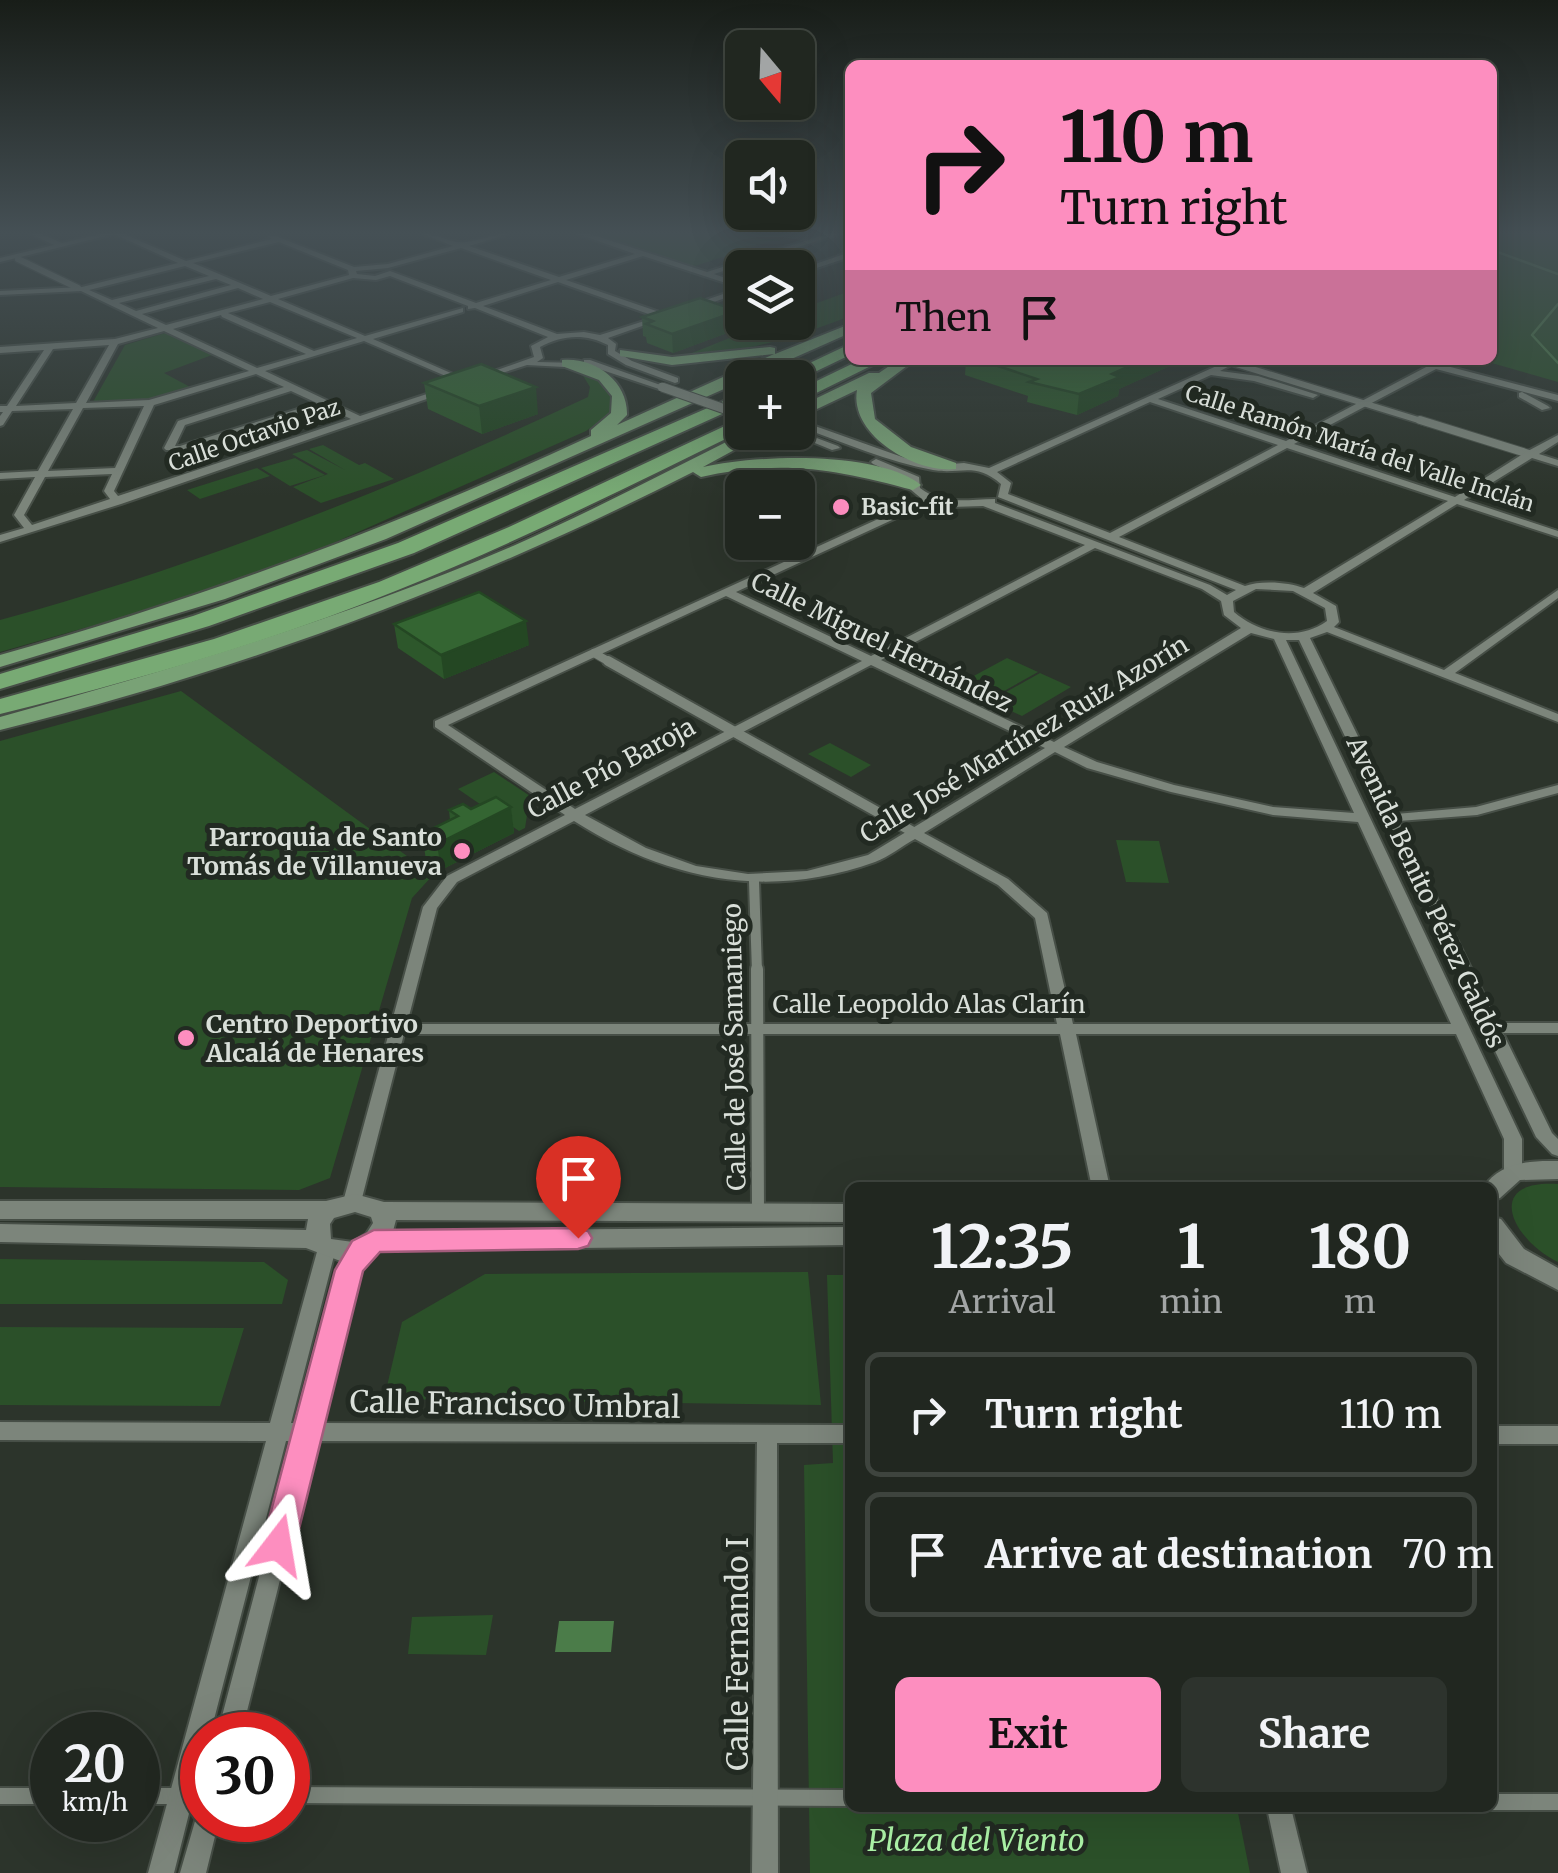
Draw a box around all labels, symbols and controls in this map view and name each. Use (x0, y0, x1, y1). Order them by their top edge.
north arrow (725, 30, 815, 120)
map controls (725, 30, 815, 560)
text: 110 m (1060, 93, 1253, 181)
icon: right (895, 100, 1025, 230)
button: sound (725, 140, 815, 230)
text: Turn right (1060, 180, 1288, 236)
button: layers (725, 250, 815, 340)
icon: arrive (1012, 290, 1067, 345)
text: Then (895, 294, 992, 341)
button: + (725, 360, 815, 450)
street label: Calle Ramón María del Valle Inclán (1182, 378, 1538, 518)
street label: Calle Octavio Paz (164, 393, 344, 477)
button: − (725, 470, 815, 560)
place label: Basic-fit (861, 493, 954, 521)
marker: Basic-fit (830, 496, 852, 518)
street label: Calle Miguel Hernández (746, 565, 1018, 719)
street label: Calle José Martínez Ruiz Azorín (854, 628, 1194, 850)
street label: Calle Pío Baroja (522, 710, 700, 826)
street label: Avenida Benito Pérez Galdós (1339, 730, 1512, 1053)
place label: Parroquia de Santo Tomás de Villanueva (187, 821, 442, 882)
marker: Parroquia de Santo Tomás de Villanueva (451, 840, 473, 862)
street label: Calle de José Samaniego (715, 903, 753, 1191)
street label: Calle Leopoldo Alas Clarín (772, 988, 1086, 1020)
place label: Centro Deportivo Alcalá de Henares (205, 1008, 424, 1069)
marker: Centro Deportivo Alcalá de Henares (175, 1027, 197, 1049)
pin (536, 1136, 621, 1239)
icon: arrive (551, 1151, 606, 1206)
text: 12:35 (931, 1209, 1074, 1284)
text: 1 (1177, 1209, 1205, 1284)
text: 180 (1309, 1209, 1411, 1284)
text: Arrival (949, 1282, 1056, 1322)
text: min (1160, 1282, 1223, 1322)
text: m (1344, 1282, 1376, 1322)
street label: Calle Francisco Umbral (349, 1382, 681, 1426)
icon: right (900, 1387, 955, 1442)
text: Turn right (985, 1391, 1183, 1438)
text: 110 m (1339, 1391, 1442, 1438)
position arrow (226, 1493, 330, 1597)
icon: arrive (900, 1527, 955, 1582)
text: Arrive at destination (985, 1531, 1372, 1578)
text: 70 m (1402, 1531, 1494, 1578)
street label: Calle Fernando I (718, 1537, 756, 1771)
button: Exit (895, 1677, 1161, 1792)
button: Share (1181, 1677, 1447, 1792)
speed limit sign: 30 (180, 1712, 310, 1842)
text: 20 (64, 1733, 126, 1796)
text: km/h (62, 1786, 128, 1818)
park label: Plaza del Viento (867, 1821, 1085, 1859)

